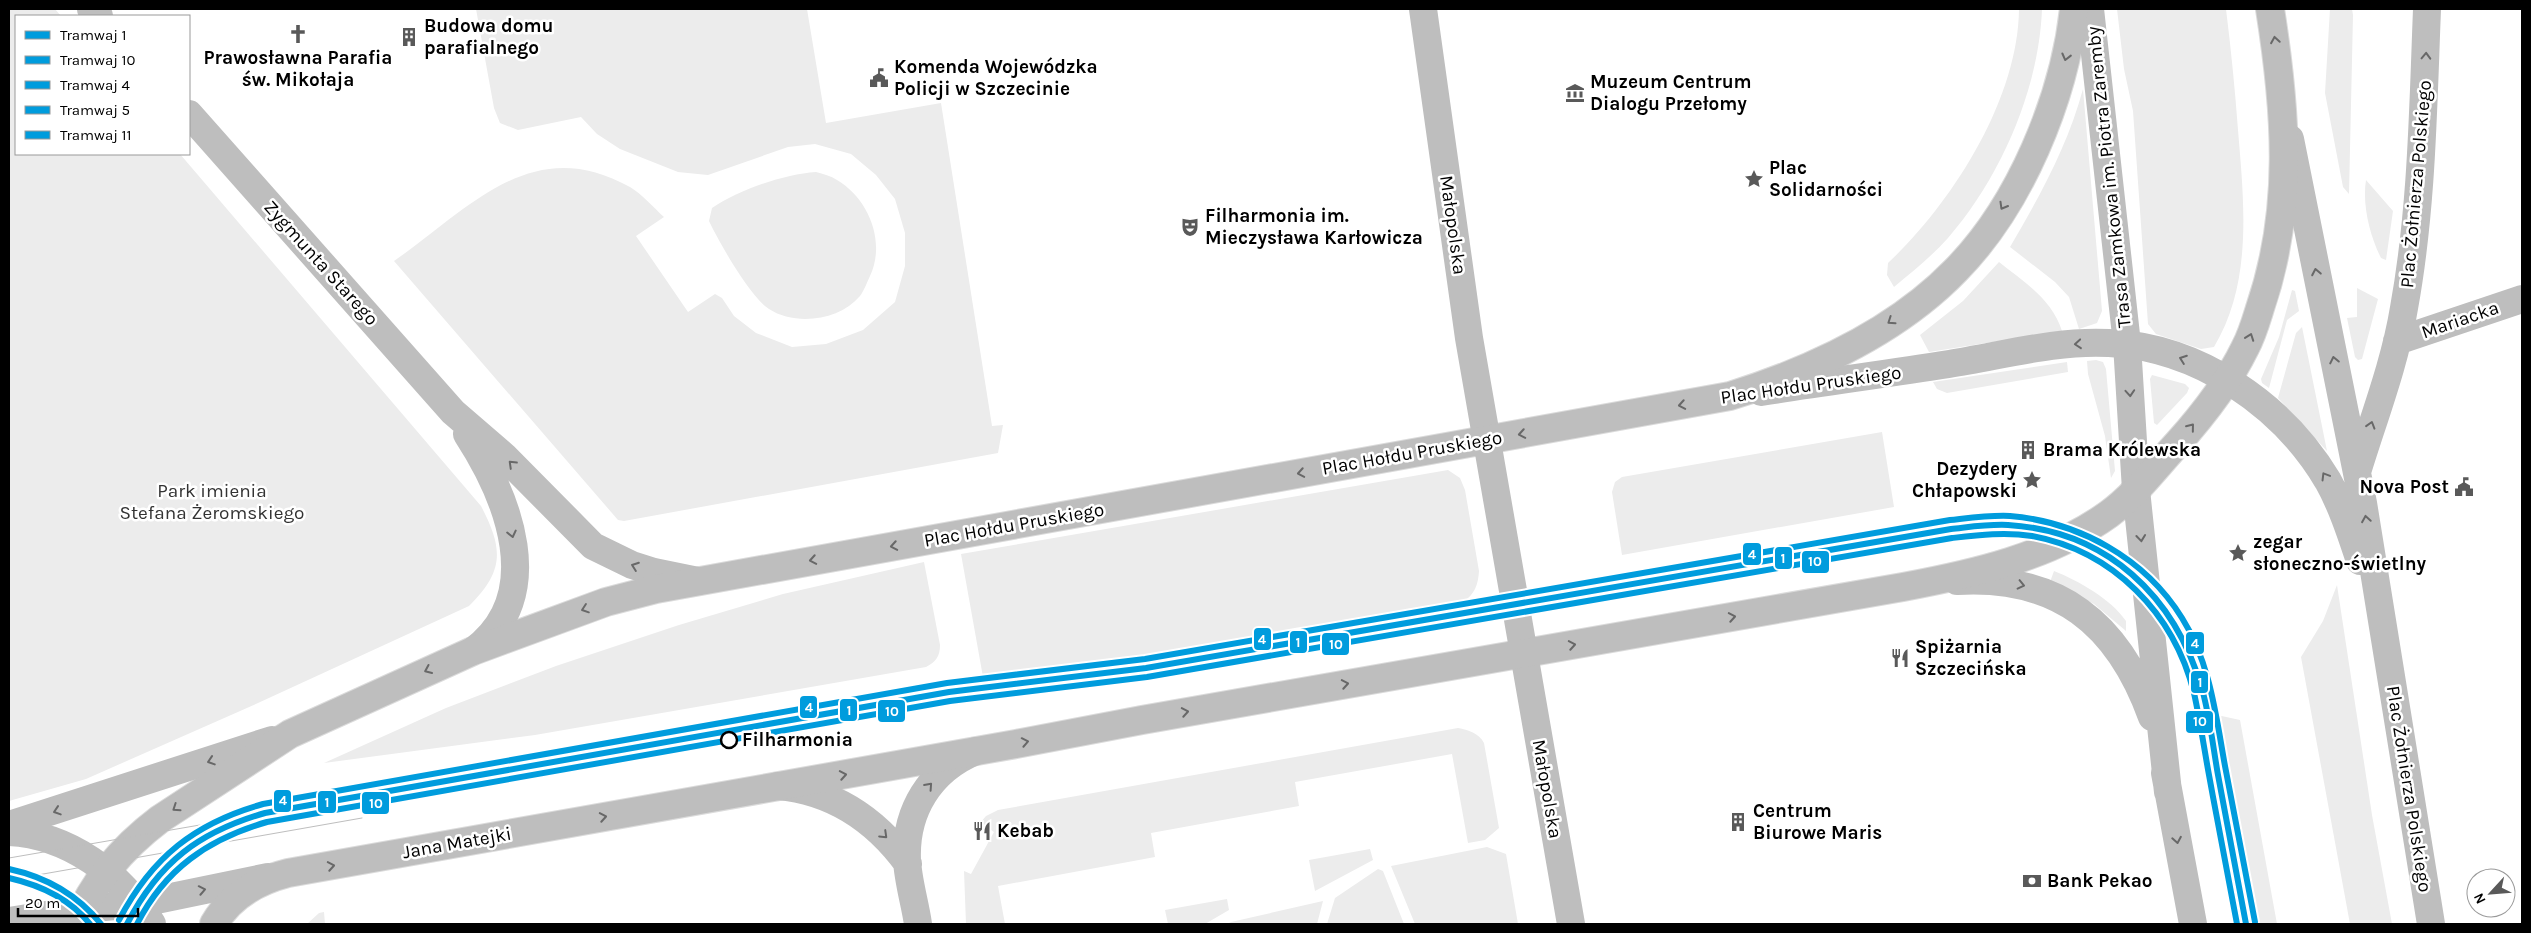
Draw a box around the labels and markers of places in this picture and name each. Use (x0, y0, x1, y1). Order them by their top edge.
place label: Budowa domu parafialnego (424, 15, 553, 59)
church icon: Prawosławna Parafia św. Mikołaja (287, 23, 309, 45)
building icon: Budowa domu parafialnego (398, 26, 420, 48)
place label: Prawosławna Parafia św. Mikołaja (204, 47, 392, 91)
place label: Komenda Wojewódzka Policji w Szczecinie (894, 56, 1098, 100)
public building icon: Komenda Wojewódzka Policji w Szczecinie (868, 67, 890, 89)
place label: Muzeum Centrum Dialogu Przełomy (1590, 71, 1752, 115)
museum icon: Muzeum Centrum Dialogu Przełomy (1564, 82, 1586, 104)
place label: Plac Solidarności (1769, 157, 1883, 201)
place icon: Plac Solidarności (1743, 168, 1765, 190)
place label: Filharmonia im. Mieczysława Karłowicza (1205, 205, 1423, 249)
theatre icon: Filharmonia im. Mieczysława Karłowicza (1179, 216, 1201, 238)
building icon: Brama Królewska (2017, 439, 2039, 461)
place label: Brama Królewska (2043, 439, 2201, 461)
place label: Dezydery Chłapowski (1912, 458, 2017, 502)
place icon: Dezydery Chłapowski (2021, 469, 2043, 491)
place label: Nova Post (2360, 476, 2449, 498)
public building icon: Nova Post (2453, 476, 2475, 498)
place label: zegar słoneczno-świetlny (2253, 531, 2426, 575)
place icon: zegar słoneczno-świetlny (2227, 542, 2249, 564)
place label: Spiżarnia Szczecińska (1915, 636, 2027, 680)
restaurant icon: Spiżarnia Szczecińska (1889, 647, 1911, 669)
place label: Filharmonia (742, 729, 853, 751)
marker: Filharmonia (720, 731, 738, 749)
place label: Centrum Biurowe Maris (1753, 800, 1882, 844)
building icon: Centrum Biurowe Maris (1727, 811, 1749, 833)
restaurant icon: Kebab (971, 820, 993, 842)
place label: Kebab (997, 820, 1054, 842)
bank icon: Bank Pekao (2021, 870, 2043, 892)
place label: Bank Pekao (2047, 870, 2153, 892)

